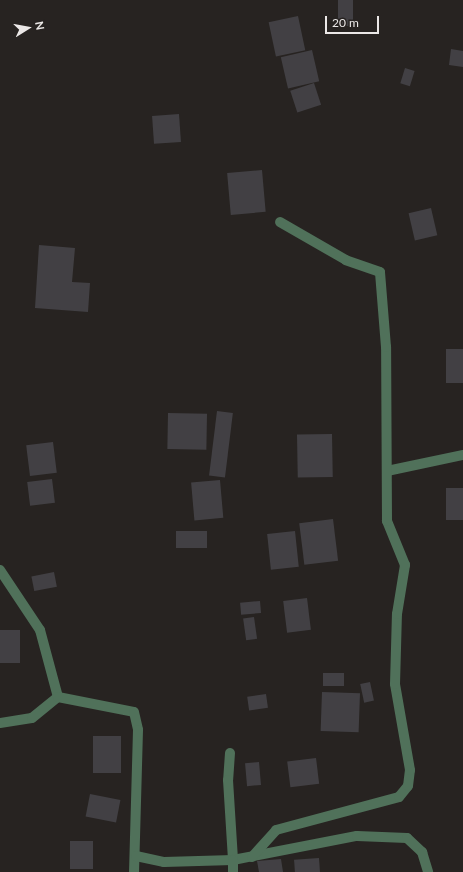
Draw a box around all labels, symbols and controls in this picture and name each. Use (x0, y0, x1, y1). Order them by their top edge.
north arrow (8, 8, 48, 48)
scale bar (327, 8, 381, 34)
text: 20 m (332, 15, 359, 30)
text: N (33, 20, 47, 31)

